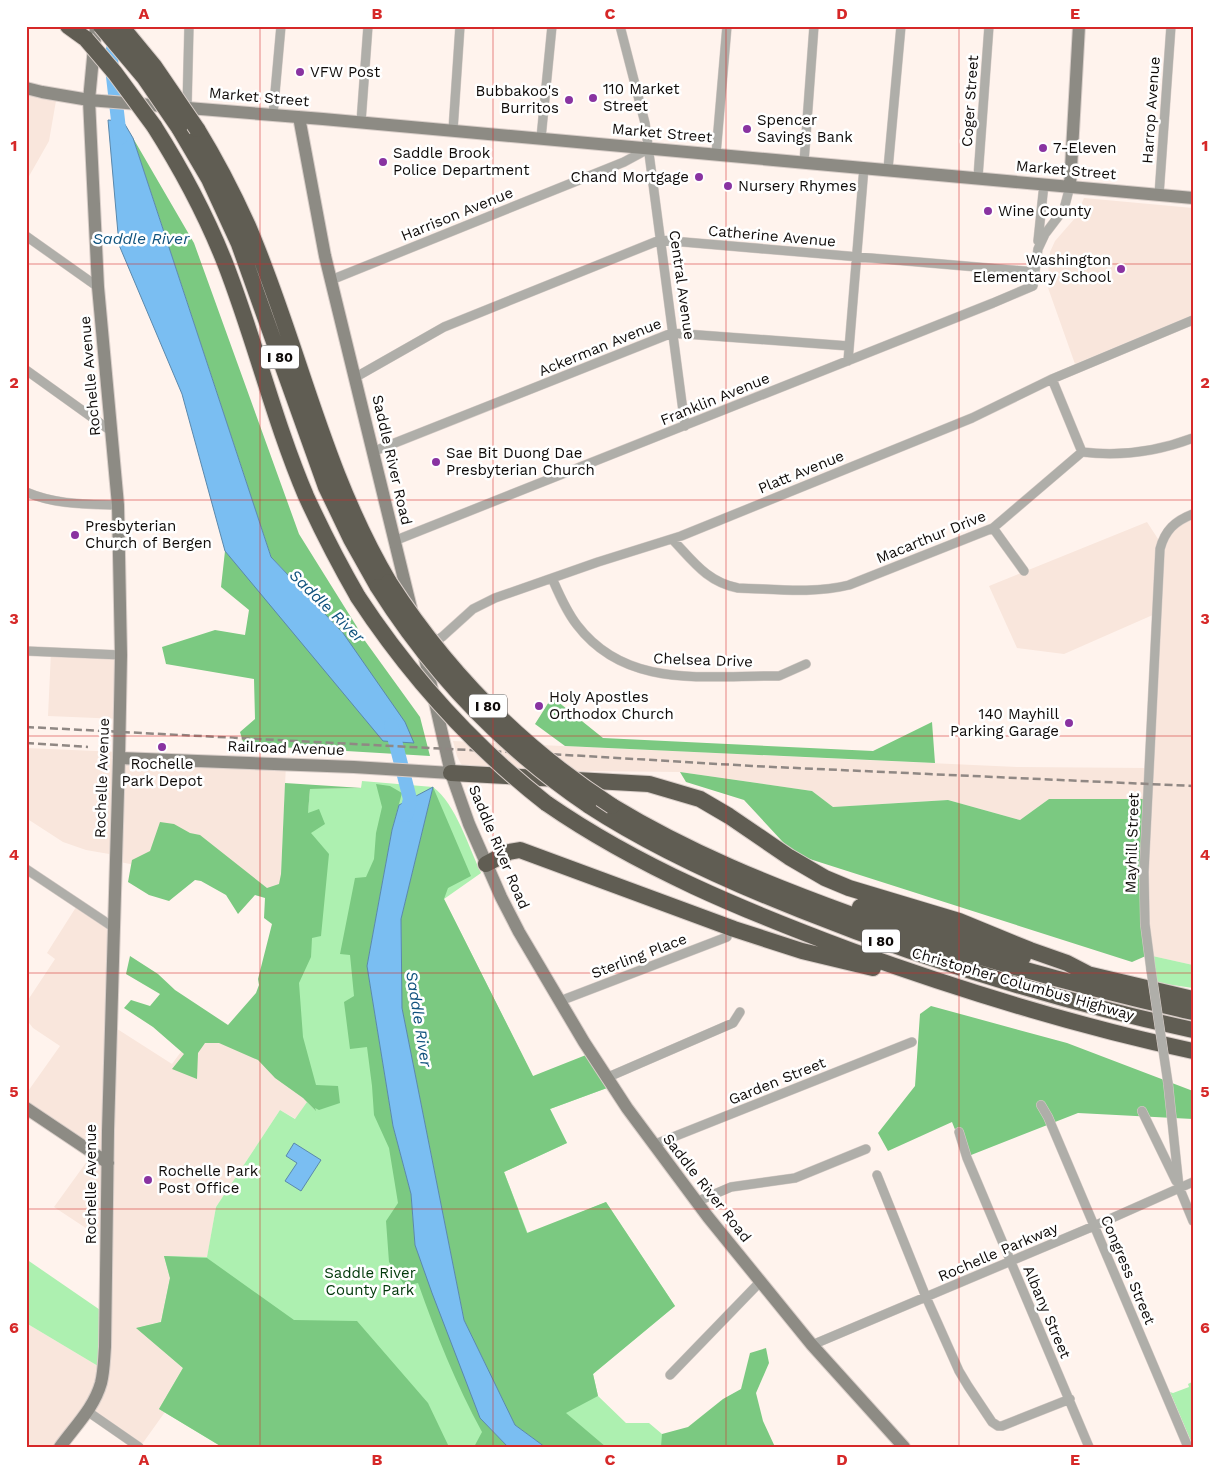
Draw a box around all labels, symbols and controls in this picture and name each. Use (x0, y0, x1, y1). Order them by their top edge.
text: A (139, 4, 150, 23)
text: B (372, 4, 383, 23)
text: C (605, 4, 616, 23)
text: D (836, 4, 848, 23)
text: E (1070, 4, 1080, 23)
street label: Coger Street (958, 54, 982, 148)
street label: Harrop Avenue (1138, 56, 1164, 164)
place label: VFW Post (310, 63, 381, 81)
marker: VFW Post (294, 66, 306, 78)
place label: 110 Market Street (603, 80, 680, 115)
place label: Bubbakoo's Burritos (475, 82, 559, 117)
street label: Market Street (208, 84, 311, 110)
marker: 110 Market Street (587, 92, 599, 104)
marker: Bubbakoo's Burritos (563, 94, 575, 106)
place label: Spencer Savings Bank (757, 111, 853, 146)
street label: Market Street (611, 120, 714, 146)
marker: Spencer Savings Bank (741, 123, 753, 135)
text: 1 (11, 136, 17, 155)
text: 1 (1202, 136, 1208, 155)
place label: 7-Eleven (1053, 139, 1117, 157)
marker: 7-Eleven (1037, 142, 1049, 154)
place label: Saddle Brook Police Department (393, 144, 530, 179)
marker: Saddle Brook Police Department (377, 156, 389, 168)
street label: Market Street (1015, 157, 1118, 183)
place label: Chand Mortgage (570, 168, 689, 186)
marker: Chand Mortgage (693, 171, 705, 183)
place label: Nursery Rhymes (738, 177, 857, 195)
marker: Nursery Rhymes (722, 180, 734, 192)
street label: Harrison Avenue (398, 183, 516, 245)
place label: Wine County (998, 202, 1091, 220)
marker: Wine County (982, 205, 994, 217)
street label: Catherine Avenue (707, 221, 837, 251)
water label: Saddle River (93, 229, 190, 248)
street label: Central Avenue (665, 229, 699, 341)
place label: Washington Elementary School (973, 251, 1111, 286)
marker: Washington Elementary School (1115, 263, 1127, 275)
street label: Ackerman Avenue (536, 314, 664, 380)
street label: Rochelle Avenue (76, 315, 104, 437)
road number: I 80 (261, 346, 299, 368)
street label: Franklin Avenue (658, 369, 772, 429)
text: 2 (9, 373, 19, 392)
text: 2 (1200, 373, 1210, 392)
street label: Saddle River Road (368, 393, 416, 527)
place label: Sae Bit Duong Dae Presbyterian Church (446, 444, 595, 479)
street label: Platt Avenue (755, 447, 847, 497)
marker: Sae Bit Duong Dae Presbyterian Church (430, 456, 442, 468)
street label: Macarthur Drive (873, 507, 989, 567)
place label: Presbyterian Church of Bergen (85, 517, 212, 552)
marker: Presbyterian Church of Bergen (69, 529, 81, 541)
water label: Saddle River (286, 566, 369, 647)
text: 3 (9, 609, 19, 628)
text: 3 (1200, 609, 1210, 628)
street label: Chelsea Drive (653, 649, 753, 671)
place label: Holy Apostles Orthodox Church (549, 688, 674, 723)
road number: I 80 (469, 694, 507, 718)
marker: Holy Apostles Orthodox Church (533, 700, 545, 712)
place label: 140 Mayhill Parking Garage (950, 705, 1059, 740)
street label: Rochelle Avenue (91, 717, 113, 839)
marker: 140 Mayhill Parking Garage (1063, 717, 1075, 729)
street label: Railroad Avenue (227, 737, 345, 759)
marker: Rochelle Park Depot (156, 741, 168, 753)
place label: Rochelle Park Depot (121, 755, 203, 790)
street label: Saddle River Road (465, 782, 533, 912)
street label: Mayhill Street (1121, 792, 1143, 894)
text: 4 (9, 845, 19, 864)
text: 4 (1200, 845, 1210, 864)
road number: I 80 (862, 929, 900, 952)
street label: Sterling Place (589, 930, 689, 982)
street label: Christopher Columbus Highway (910, 944, 1137, 1024)
water label: Saddle River (402, 970, 436, 1069)
street label: Garden Street (726, 1053, 829, 1109)
text: 5 (9, 1082, 19, 1101)
text: 5 (1200, 1082, 1210, 1101)
street label: Rochelle Avenue (82, 1124, 100, 1244)
street label: Saddle River Road (659, 1130, 755, 1246)
place label: Rochelle Park Post Office (158, 1162, 259, 1197)
marker: Rochelle Park Post Office (142, 1174, 154, 1186)
street label: Congress Street (1097, 1213, 1159, 1328)
street label: Rochelle Parkway (935, 1219, 1061, 1285)
street label: Albany Street (1019, 1263, 1075, 1362)
park label: Saddle River County Park (324, 1264, 416, 1299)
text: 6 (9, 1318, 19, 1337)
text: 6 (1200, 1318, 1210, 1337)
text: A (139, 1450, 150, 1469)
text: B (372, 1450, 383, 1469)
text: C (605, 1450, 616, 1469)
text: D (836, 1450, 848, 1469)
text: E (1070, 1450, 1080, 1469)

